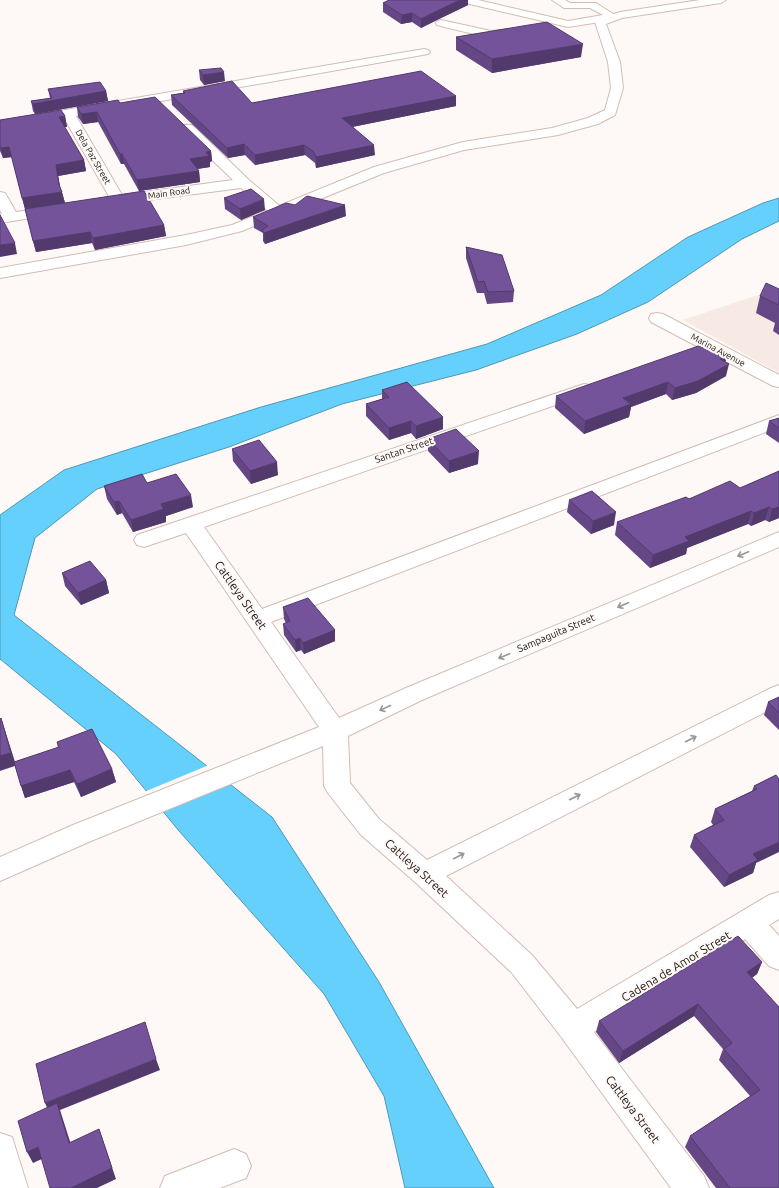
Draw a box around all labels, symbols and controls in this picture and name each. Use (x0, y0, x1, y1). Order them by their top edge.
street label: Dela Paz Street (73, 128, 113, 187)
street label: Main Road (147, 185, 191, 201)
street label: Marina Avenue (689, 331, 747, 369)
street label: Santan Street (373, 435, 435, 465)
one-way arrow (738, 551, 750, 558)
street label: Cattleya Street (212, 558, 270, 632)
one-way arrow (618, 601, 630, 609)
street label: Sampaguita Street (516, 612, 596, 654)
one-way arrow (498, 652, 510, 660)
one-way arrow (379, 705, 391, 712)
one-way arrow (685, 734, 697, 742)
one-way arrow (569, 793, 581, 800)
street label: Cattleya Street (383, 836, 452, 900)
one-way arrow (453, 852, 465, 859)
street label: Cadena de Amor Street (619, 928, 733, 1004)
street label: Cattleya Street (603, 1073, 663, 1145)

